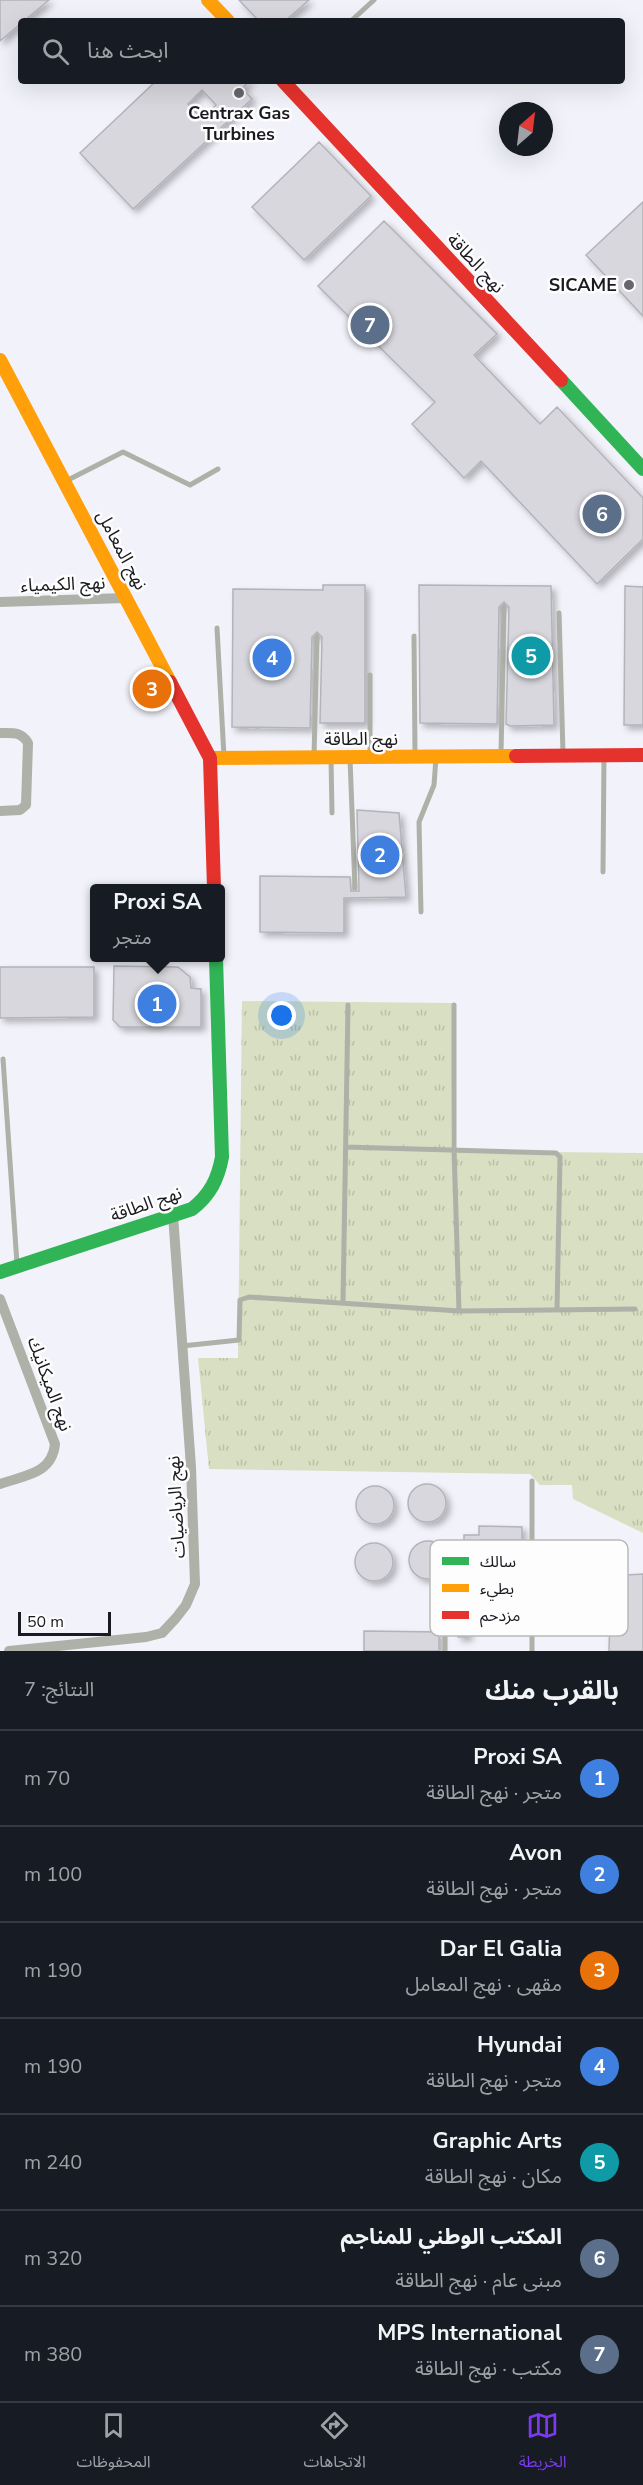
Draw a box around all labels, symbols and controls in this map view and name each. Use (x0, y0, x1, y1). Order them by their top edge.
search box (18, 18, 625, 84)
icon: search (39, 35, 72, 68)
text: ابحث هنا (87, 36, 168, 66)
marker: Centrax Gas Turbines (232, 86, 246, 100)
place label: Centrax Gas Turbines (188, 101, 290, 146)
north arrow (499, 102, 553, 156)
street label: نهج الطاقة (441, 228, 510, 299)
place label: SICAME (549, 273, 617, 297)
marker: SICAME (622, 278, 636, 292)
pin: 7 (350, 302, 389, 348)
pin: 6 (582, 492, 622, 536)
street label: نهج المعامل (90, 506, 153, 594)
street label: نهج الكيمياء (20, 571, 106, 598)
pin: 5 (512, 634, 550, 678)
pin: 4 (252, 636, 292, 680)
pin: 3 (132, 666, 172, 712)
street label: نهج الطاقة (324, 727, 398, 752)
pin: 2 (360, 832, 400, 878)
popup (90, 884, 225, 962)
text: Proxi SA (113, 887, 202, 917)
text: متجر (113, 924, 152, 951)
pin: 1 (138, 982, 176, 1026)
your location (267, 1001, 296, 1030)
street label: نهج الطاقة (107, 1181, 185, 1228)
street label: نهج الميكانيك (21, 1333, 78, 1435)
street label: نهج الرياضيات (161, 1455, 192, 1559)
legend (430, 1540, 628, 1636)
text: سالك (480, 1551, 516, 1573)
text: بطيء (480, 1578, 514, 1601)
text: مزدحم (480, 1605, 520, 1628)
scale bar (18, 1609, 111, 1636)
text: 50 m (27, 1611, 64, 1633)
text: بالقرب منك (485, 1673, 619, 1708)
text: النتائج: 7 (24, 1676, 94, 1703)
text: Proxi SA (473, 1742, 562, 1772)
text: 70 m (24, 1765, 70, 1792)
text: 1 (594, 1765, 606, 1792)
text: متجر · نهج الطاقة (426, 1779, 562, 1806)
text: Avon (509, 1838, 562, 1868)
text: 100 m (24, 1861, 82, 1888)
text: 2 (594, 1861, 606, 1888)
text: متجر · نهج الطاقة (426, 1875, 562, 1902)
text: Dar El Galia (440, 1934, 562, 1964)
text: 190 m (24, 1957, 82, 1984)
text: 3 (594, 1957, 606, 1984)
text: مقهى · نهج المعامل (405, 1971, 562, 1998)
text: Hyundai (477, 2030, 562, 2060)
text: 190 m (24, 2053, 82, 2080)
text: 4 (594, 2053, 606, 2080)
text: متجر · نهج الطاقة (426, 2067, 562, 2094)
text: Graphic Arts (432, 2126, 562, 2156)
text: 240 m (24, 2149, 82, 2176)
text: 5 (594, 2149, 606, 2176)
text: مكان · نهج الطاقة (425, 2163, 562, 2190)
text: المكتب الوطني للمناجم (341, 2222, 562, 2252)
text: 320 m (24, 2245, 82, 2272)
text: 6 (594, 2245, 606, 2272)
text: مبنى عام · نهج الطاقة (395, 2267, 562, 2294)
text: MPS International (377, 2318, 562, 2348)
text: 380 m (24, 2341, 82, 2368)
text: 7 (594, 2341, 606, 2368)
text: مكتب · نهج الطاقة (415, 2355, 562, 2382)
tab: المحفوظات (76, 2409, 151, 2479)
tab: الاتجاهات (303, 2409, 366, 2479)
tab: الخريطة (519, 2409, 567, 2479)

